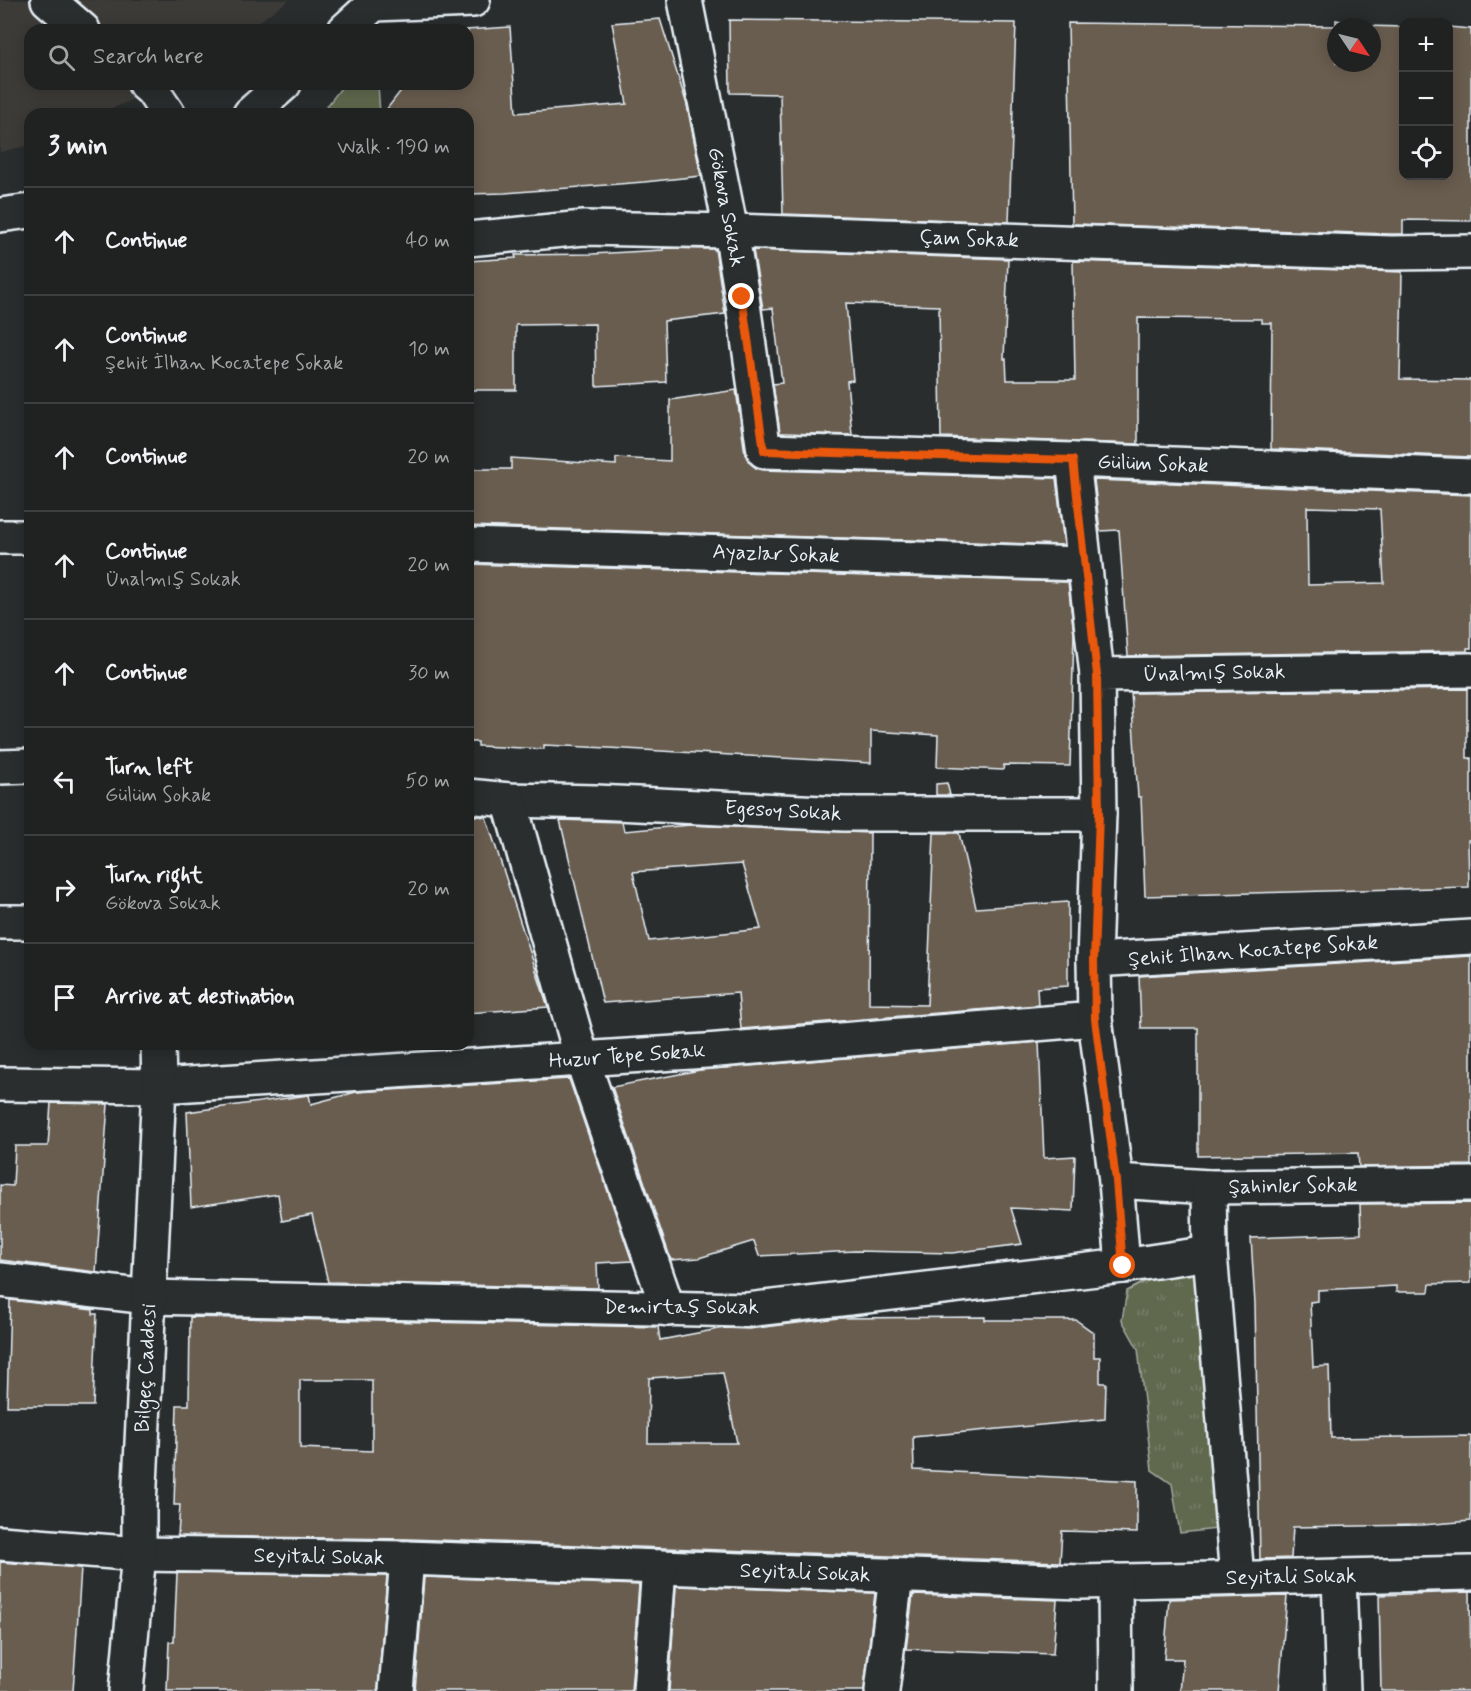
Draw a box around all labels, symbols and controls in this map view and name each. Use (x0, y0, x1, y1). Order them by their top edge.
north arrow (1327, 18, 1381, 72)
map controls (1399, 18, 1453, 180)
button: + (1399, 18, 1453, 72)
search box (24, 24, 474, 90)
icon: search (45, 41, 78, 74)
text: Search here (93, 43, 204, 71)
button: − (1399, 72, 1453, 126)
button: locate (1399, 126, 1453, 180)
text: 3 min (48, 130, 108, 164)
text: Walk · 190 m (337, 134, 450, 161)
street label: Gökova Sokak (701, 145, 751, 269)
street label: Çam Sokak (919, 223, 1020, 255)
icon: ahead (48, 225, 81, 258)
text: Continue (105, 227, 187, 255)
text: 40 m (406, 228, 450, 255)
route end (728, 283, 754, 309)
text: Continue (105, 322, 187, 350)
icon: ahead (48, 333, 81, 366)
text: 10 m (408, 336, 450, 363)
text: Şehit İlhan Kocatepe Sokak (105, 350, 343, 377)
icon: ahead (48, 441, 81, 474)
text: Continue (105, 443, 187, 471)
text: 20 m (407, 444, 450, 471)
street label: Gülüm Sokak (1097, 448, 1210, 480)
text: Continue (105, 538, 187, 566)
street label: Ayazlar Sokak (712, 538, 840, 570)
icon: ahead (48, 549, 81, 582)
text: 20 m (407, 552, 450, 579)
text: Ünalmış Sokak (105, 566, 241, 593)
icon: ahead (48, 657, 81, 690)
street label: Ünalmış Sokak (1143, 658, 1285, 688)
text: Continue (105, 659, 187, 687)
text: 30 m (408, 660, 450, 687)
text: Turn left (105, 754, 193, 782)
icon: left (48, 765, 81, 798)
text: 50 m (405, 768, 450, 795)
text: Gülüm Sokak (105, 782, 211, 809)
street label: Egesoy Sokak (724, 794, 842, 828)
text: Turn right (105, 862, 203, 890)
icon: right (48, 873, 81, 906)
text: 20 m (407, 876, 450, 903)
text: Gökova Sokak (105, 890, 221, 917)
street label: Şehit İlhan Kocatepe Sokak (1127, 928, 1379, 974)
icon: arrive (48, 981, 81, 1014)
text: Arrive at destination (105, 983, 295, 1011)
street label: Huzur Tepe Sokak (548, 1037, 706, 1075)
street label: Şahinler Sokak (1228, 1171, 1358, 1201)
route start (1109, 1252, 1135, 1278)
street label: Demirtaş Sokak (603, 1293, 759, 1321)
street label: Bilgeç Caddesi (129, 1303, 164, 1433)
street label: Seyitali Sokak (253, 1542, 385, 1572)
street label: Seyitali Sokak (739, 1557, 871, 1589)
street label: Seyitali Sokak (1225, 1562, 1357, 1592)

